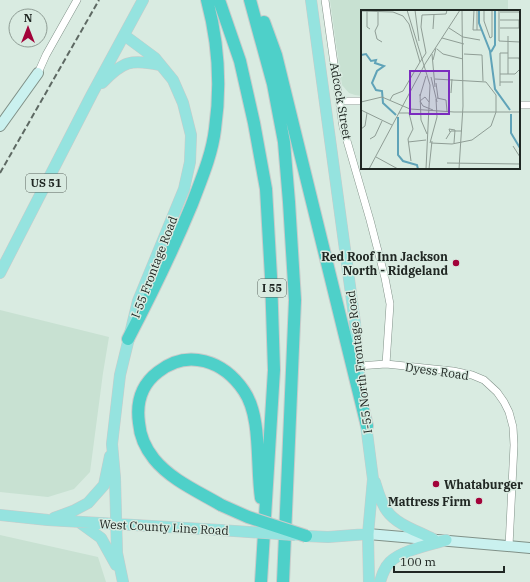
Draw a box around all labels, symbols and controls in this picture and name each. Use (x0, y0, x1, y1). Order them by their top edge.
north arrow (8, 8, 48, 48)
inset map (361, 10, 520, 169)
text: N (24, 11, 33, 25)
street label: Adcock Street (327, 61, 355, 141)
road number: US 51 (26, 174, 66, 192)
street label: I-55 Frontage Road (128, 214, 180, 320)
place label: Red Roof Inn Jackson North - Ridgeland (321, 249, 448, 278)
marker: Red Roof Inn Jackson North - Ridgeland (451, 258, 461, 268)
road number: I 55 (258, 279, 286, 297)
street label: I-55 North Frontage Road (343, 290, 375, 434)
street label: Dyess Road (404, 359, 470, 383)
place label: Whataburger (444, 477, 523, 492)
marker: Whataburger (431, 479, 441, 489)
place label: Mattress Firm (388, 494, 471, 509)
marker: Mattress Firm (474, 496, 484, 506)
street label: West County Line Road (99, 516, 229, 538)
scale bar (394, 548, 504, 574)
text: 100 m (400, 554, 436, 569)

